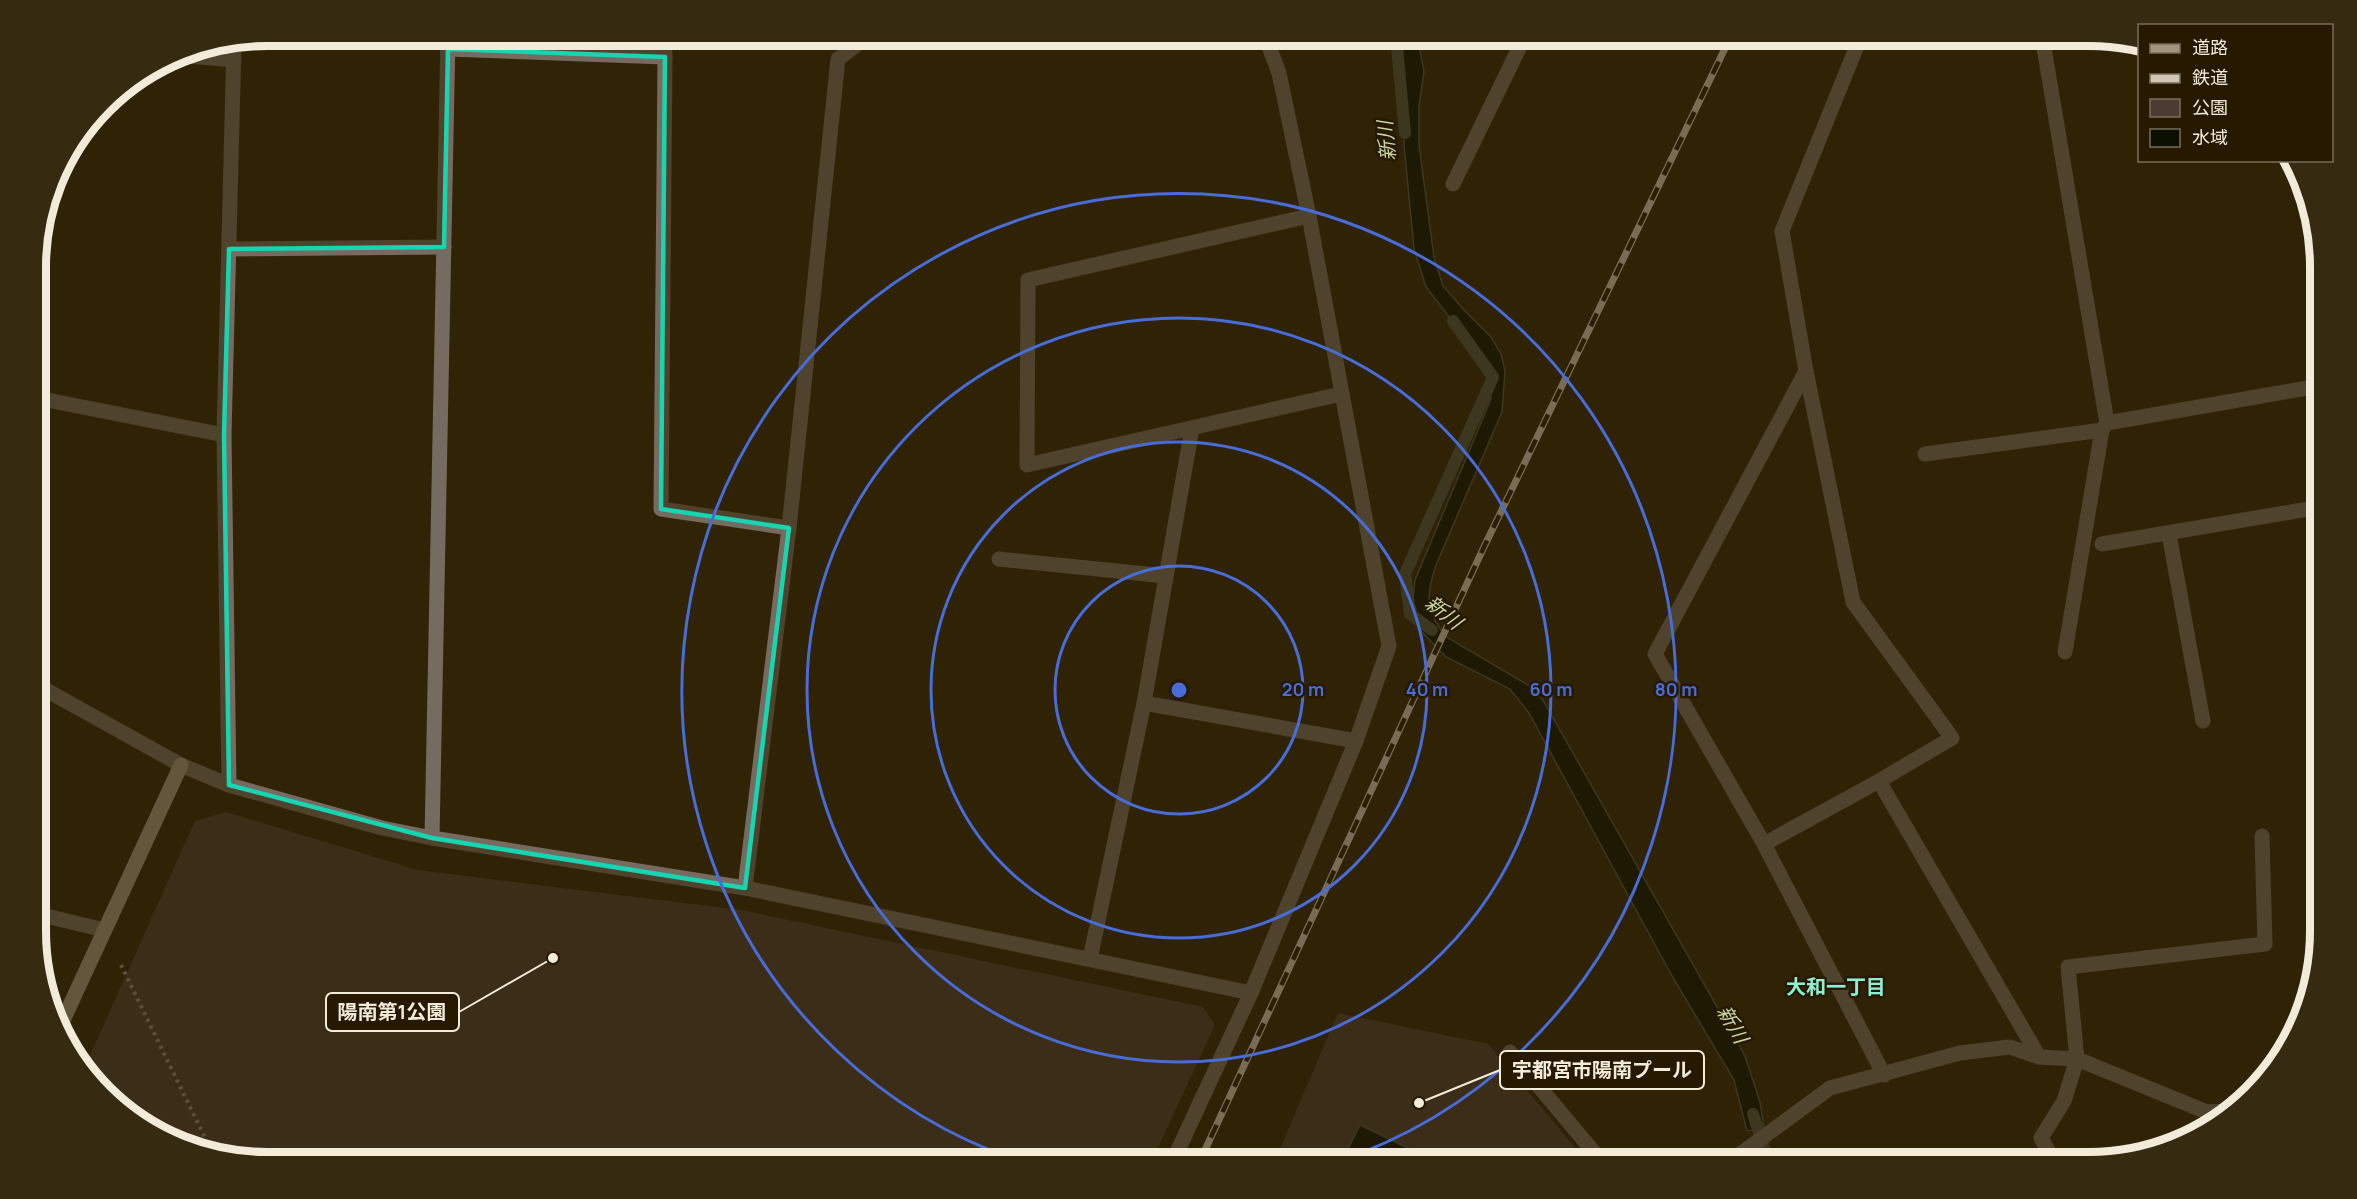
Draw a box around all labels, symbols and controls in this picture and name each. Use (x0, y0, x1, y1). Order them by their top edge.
legend (2138, 24, 2333, 162)
text: 道路 (2192, 35, 2228, 59)
text: 鉄道 (2192, 65, 2228, 89)
text: 公園 (2192, 95, 2228, 119)
water label: 新川 (1371, 118, 1401, 162)
text: 水域 (2192, 125, 2228, 149)
water label: 新川 (1420, 589, 1470, 636)
text: 20 m (1282, 677, 1324, 701)
text: 40 m (1406, 677, 1448, 701)
text: 60 m (1530, 677, 1572, 701)
text: 80 m (1655, 677, 1697, 701)
centre of rings (1169, 680, 1189, 700)
district label: 大和一丁目 (1786, 973, 1886, 1000)
callout: 陽南第1公園 (326, 993, 459, 1031)
text: 陽南第1公園 (338, 998, 446, 1025)
water label: 新川 (1711, 1000, 1756, 1050)
callout: 宇都宮市陽南プール (1500, 1051, 1704, 1089)
text: 宇都宮市陽南プール (1512, 1056, 1692, 1083)

